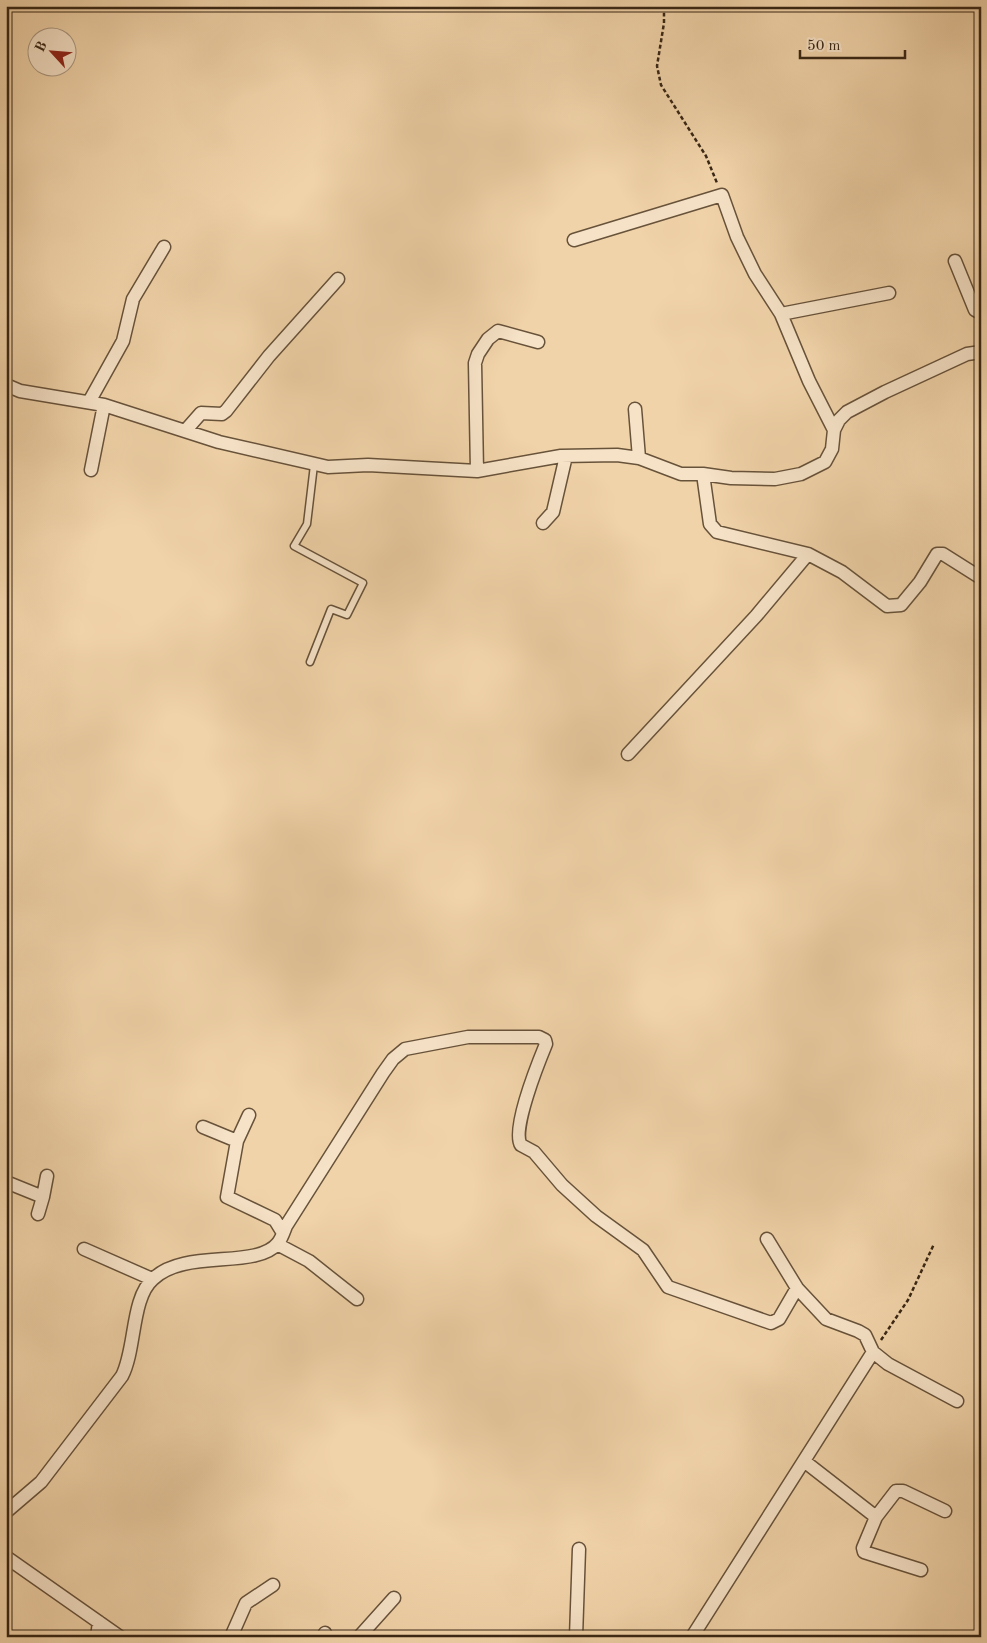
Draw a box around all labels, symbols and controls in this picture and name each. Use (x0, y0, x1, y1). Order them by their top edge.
north arrow (28, 28, 78, 78)
scale bar (800, 28, 904, 60)
text: B (33, 39, 50, 54)
text: 50 m (807, 39, 841, 54)

